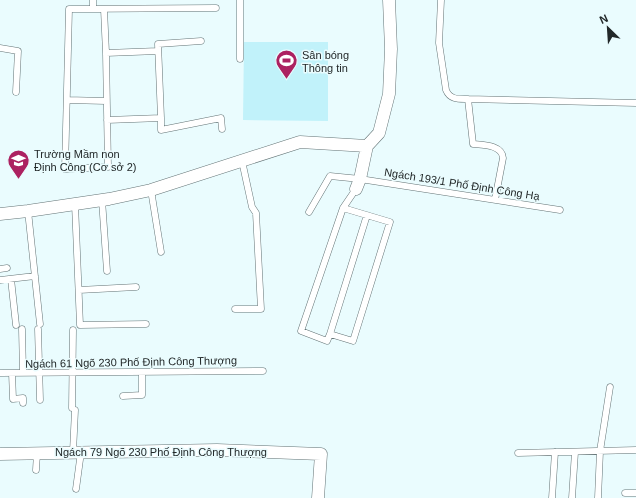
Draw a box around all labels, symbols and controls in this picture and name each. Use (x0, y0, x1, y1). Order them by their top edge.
north arrow (588, 8, 628, 48)
text: N (598, 12, 610, 26)
sports icon: Sân bóng Thông tin (273, 48, 299, 81)
place label: Sân bóng Thông tin (302, 49, 349, 74)
school or university icon: Trường Mầm non Định Công (Cơ sở 2) (5, 147, 31, 180)
place label: Trường Mầm non Định Công (Cơ sở 2) (34, 148, 136, 173)
street label: Ngách 193/1 Phố Định Công Hạ (383, 166, 541, 202)
street label: Ngách 61 Ngõ 230 Phố Định Công Thượng (25, 354, 237, 370)
street label: Ngách 79 Ngõ 230 Phố Định Công Thượng (55, 446, 267, 458)

